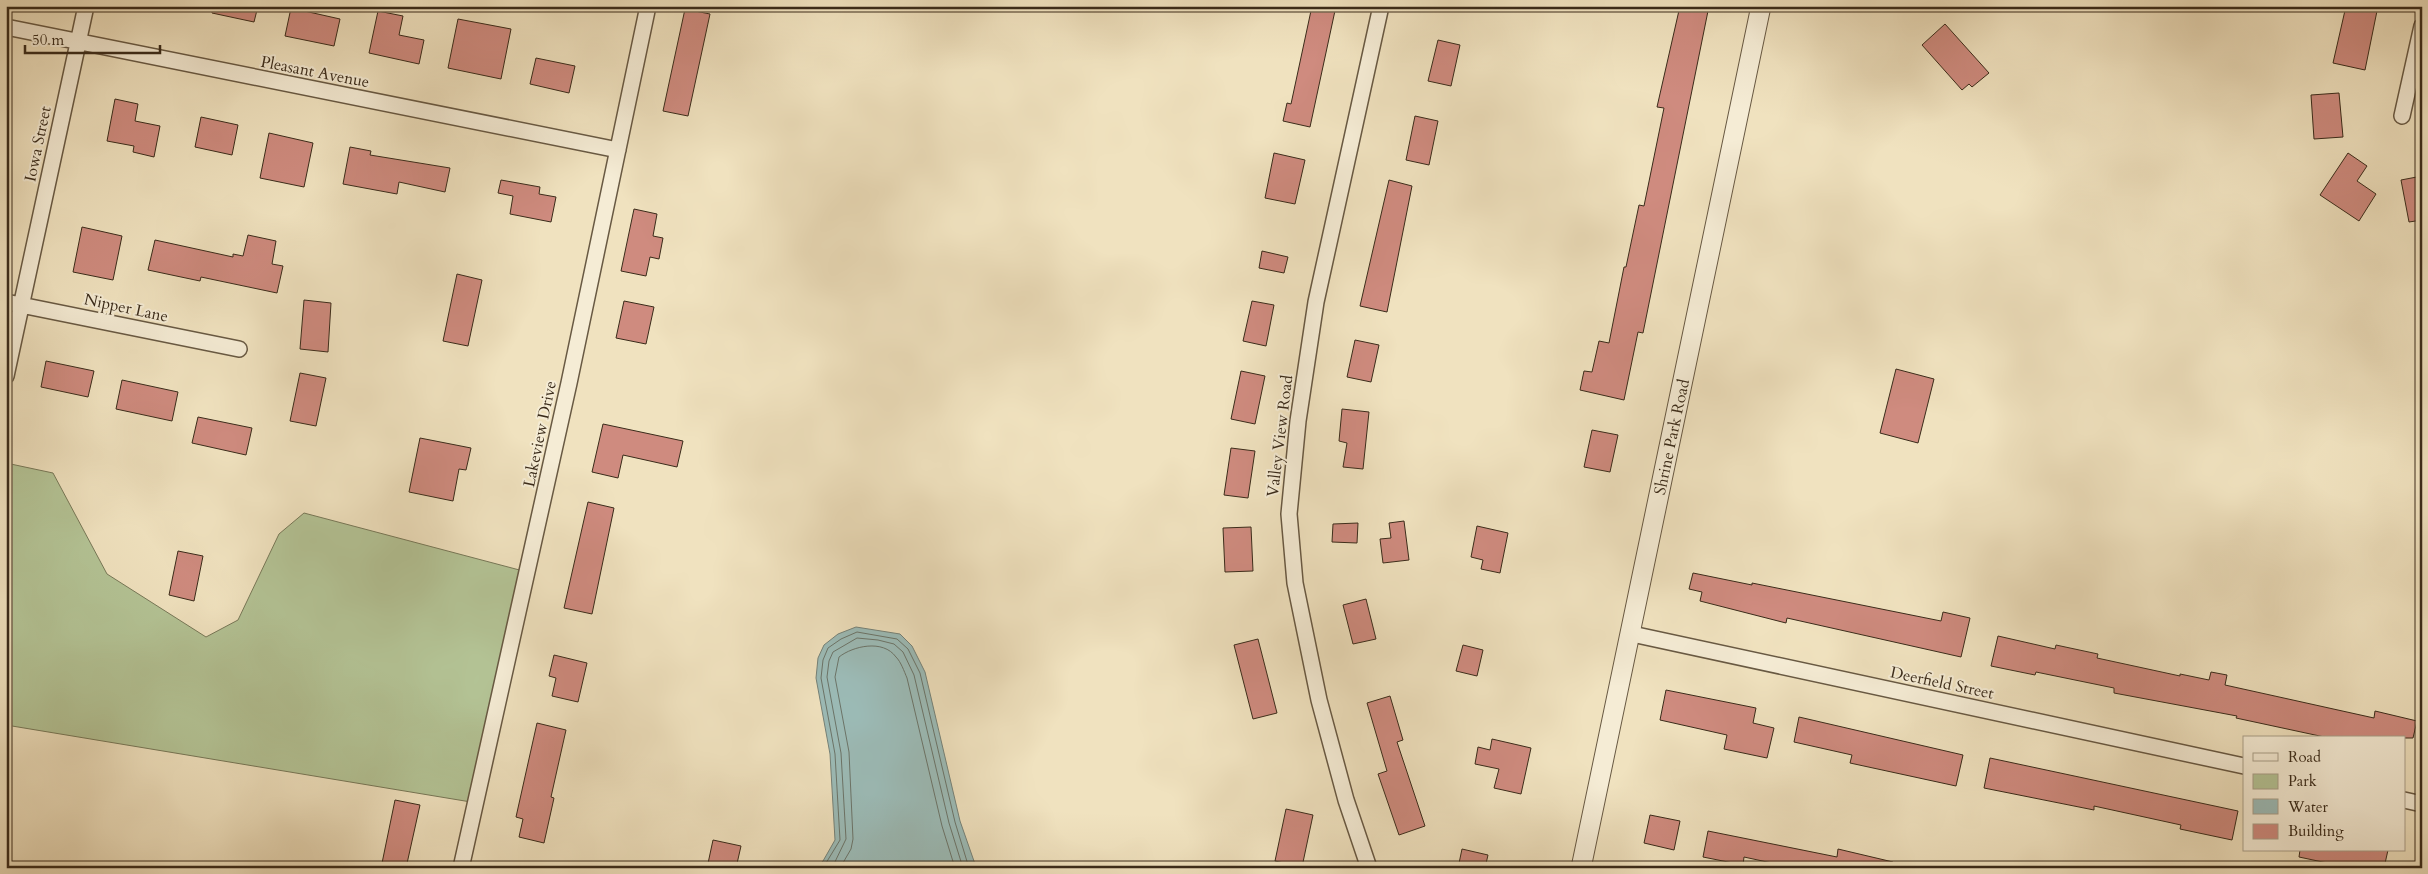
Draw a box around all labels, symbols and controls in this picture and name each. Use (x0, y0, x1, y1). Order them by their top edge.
scale bar (25, 22, 160, 54)
text: 50 m (32, 30, 64, 50)
street label: Pleasant Avenue (259, 51, 371, 93)
street label: Iowa Street (19, 104, 57, 184)
street label: Nipper Lane (82, 288, 170, 328)
street label: Valley View Road (1262, 373, 1298, 498)
street label: Shrine Park Road (1649, 377, 1695, 497)
street label: Lakeview Drive (518, 379, 562, 489)
street label: Deerfield Street (1888, 661, 1996, 705)
legend (2243, 736, 2406, 852)
text: Road (2288, 747, 2321, 767)
text: Park (2288, 771, 2317, 791)
text: Water (2287, 797, 2329, 817)
text: Building (2288, 821, 2344, 841)

